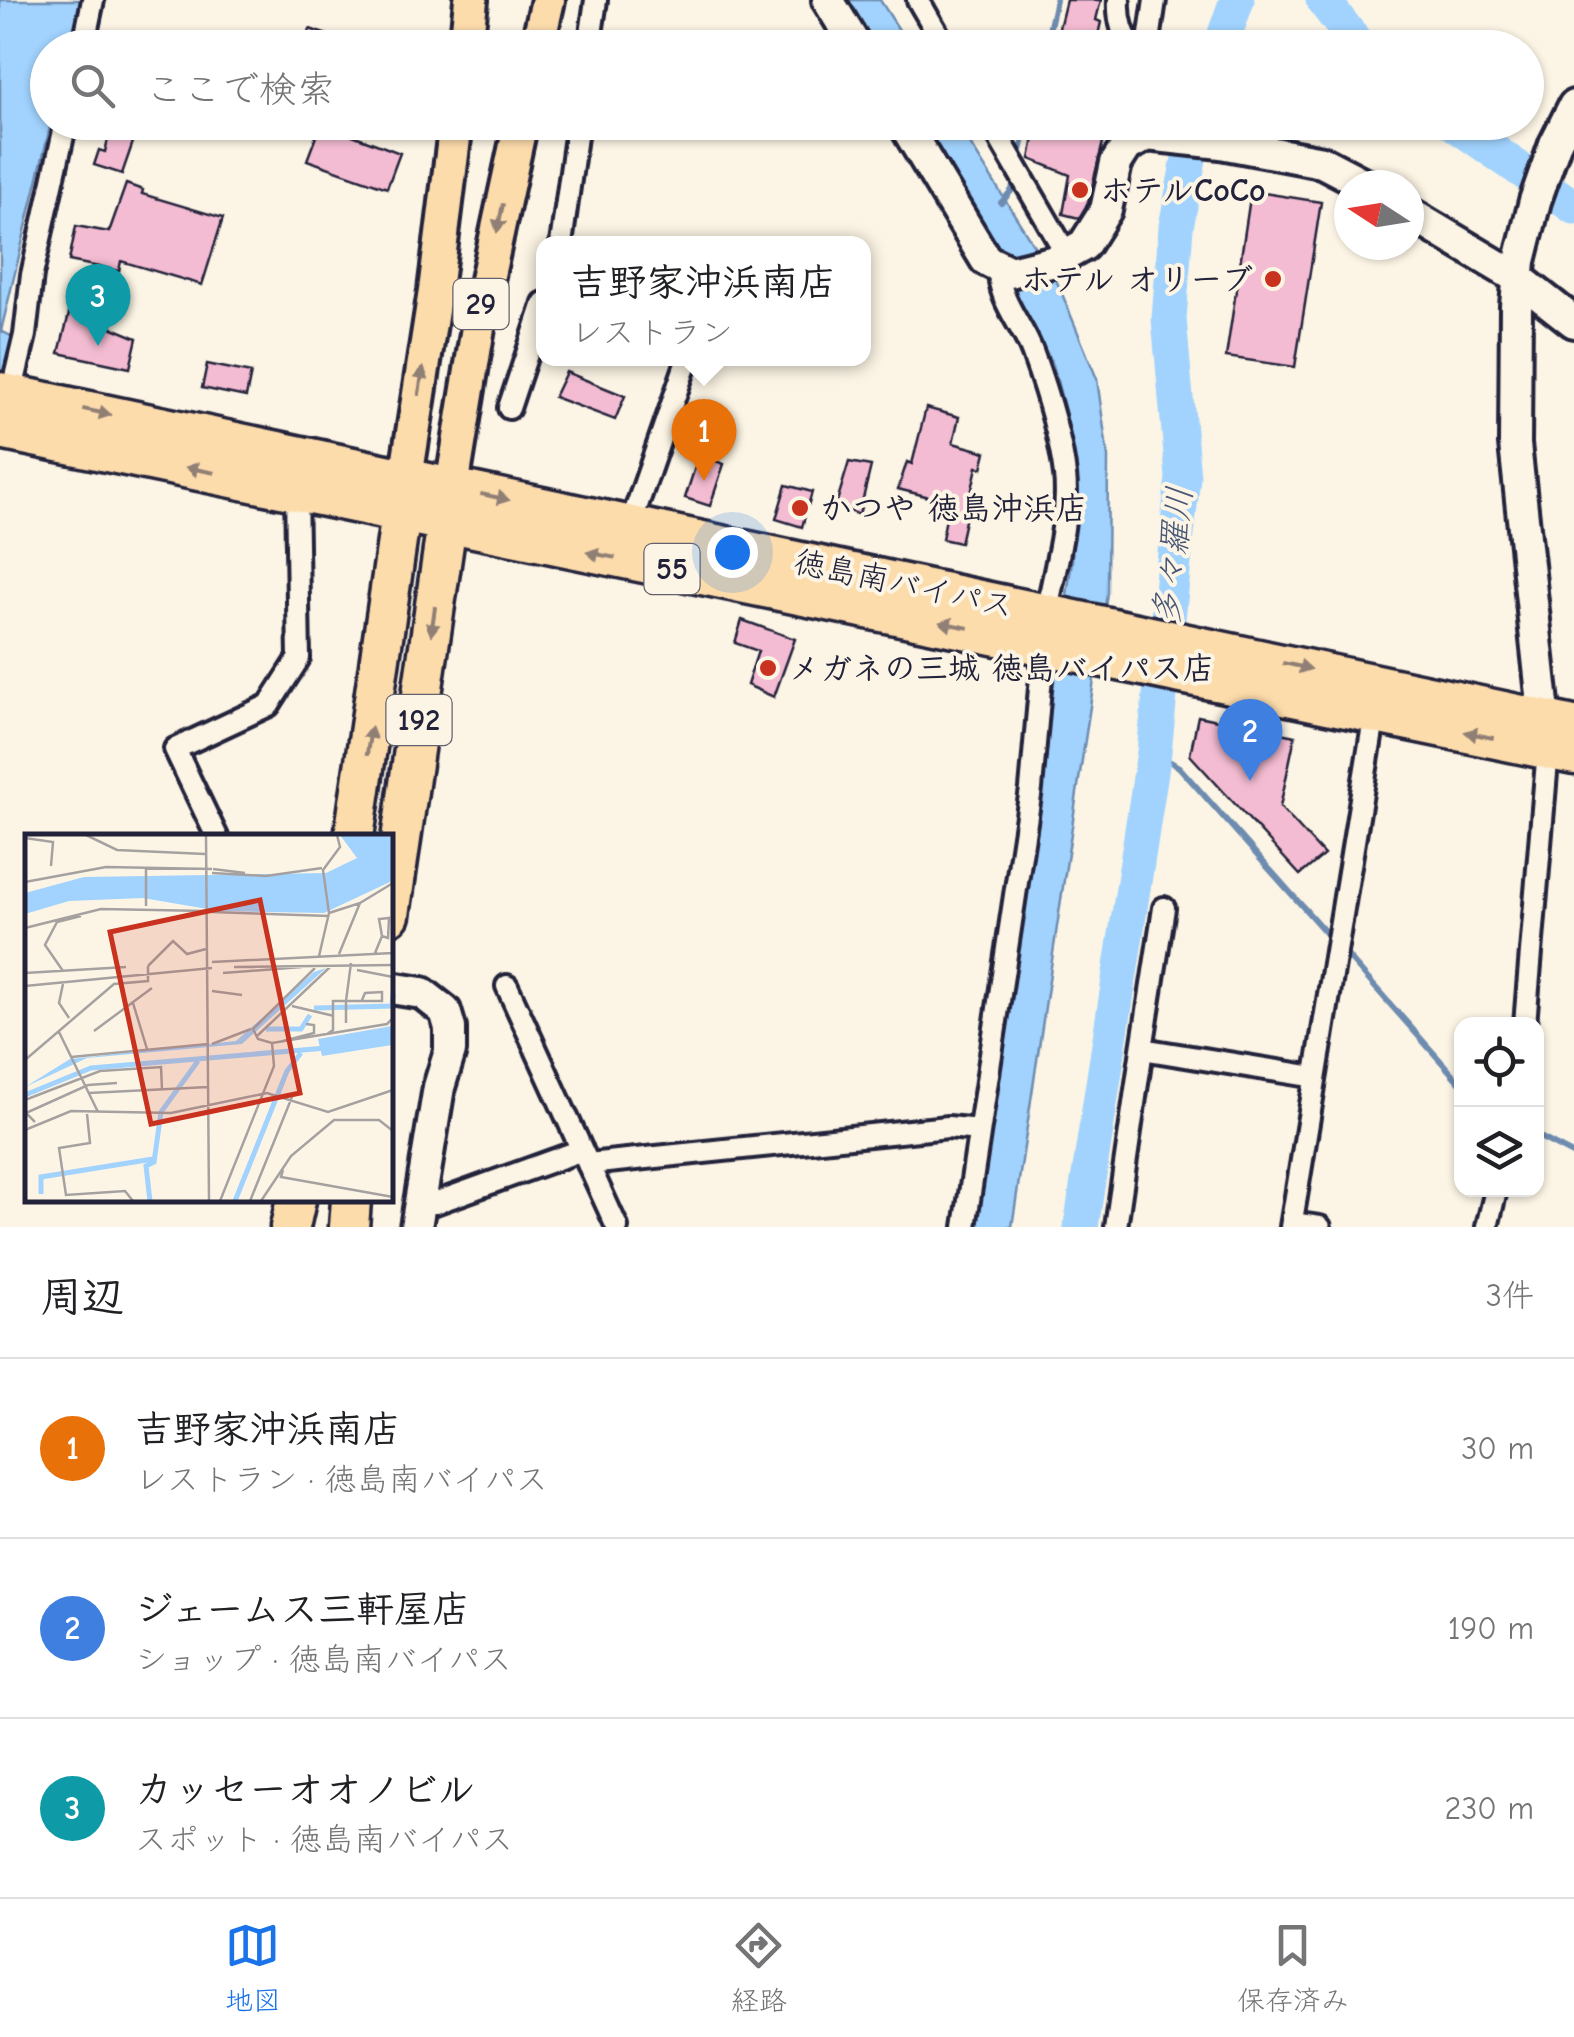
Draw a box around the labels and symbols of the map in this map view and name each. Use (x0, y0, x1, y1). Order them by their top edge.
north arrow (1334, 170, 1424, 260)
place label: ホテルCoCo (1100, 172, 1266, 209)
marker: ホテルCoCo (1069, 179, 1091, 201)
one-way arrow (492, 203, 508, 234)
place label: ホテル オリーブ (1021, 261, 1253, 298)
pin: 3 (66, 264, 130, 346)
marker: ホテル オリーブ (1262, 268, 1284, 290)
road number: 29 (454, 279, 508, 329)
one-way arrow (414, 365, 429, 397)
pin: 1 (672, 398, 736, 481)
one-way arrow (82, 405, 113, 421)
one-way arrow (184, 462, 215, 478)
water label: 多々羅川 (1145, 484, 1201, 628)
one-way arrow (480, 490, 511, 505)
place label: かつや 徳島沖浜店 (820, 490, 1087, 527)
marker: かつや 徳島沖浜店 (789, 497, 811, 519)
your location (707, 527, 758, 578)
street label: 徳島南バイパス (791, 543, 1017, 625)
road number: 55 (644, 544, 700, 594)
one-way arrow (585, 547, 616, 562)
one-way arrow (424, 605, 440, 637)
one-way arrow (938, 617, 969, 633)
place label: メガネの三城 徳島バイパス店 (788, 650, 1215, 687)
marker: メガネの三城 徳島バイパス店 (757, 657, 779, 679)
one-way arrow (1282, 659, 1313, 675)
road number: 192 (386, 695, 452, 745)
pin: 2 (1218, 698, 1282, 781)
one-way arrow (361, 724, 377, 756)
one-way arrow (1463, 726, 1494, 742)
inset map (25, 834, 392, 1202)

